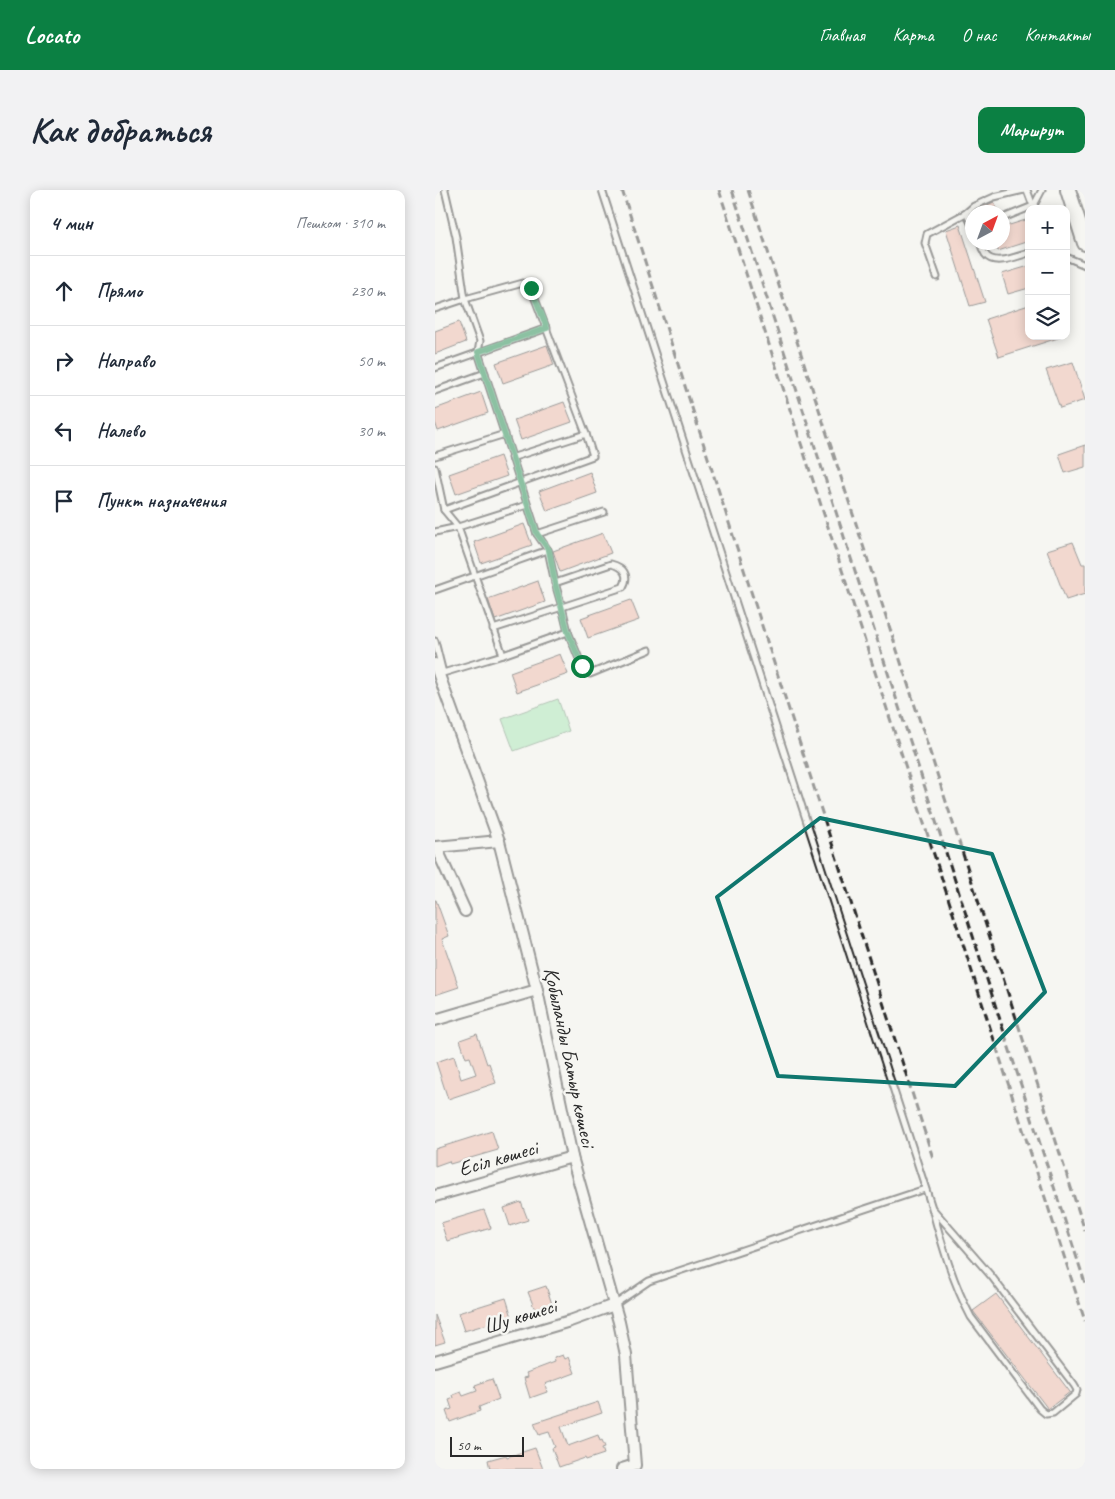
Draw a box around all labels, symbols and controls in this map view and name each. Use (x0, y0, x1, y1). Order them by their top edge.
text: Locato (25, 20, 79, 50)
text: Главная (820, 24, 865, 46)
text: Карта (893, 24, 934, 46)
text: О нас (962, 24, 997, 46)
text: Контакты (1025, 24, 1090, 46)
button: Маршрут (978, 107, 1085, 153)
text: Как добраться (30, 108, 211, 153)
north arrow (965, 205, 1010, 250)
map controls (1025, 205, 1070, 340)
button: + (1025, 205, 1070, 250)
text: 4 мин (50, 210, 93, 236)
text: Пешком · 310 m (296, 213, 385, 233)
button: − (1025, 250, 1070, 295)
icon: ahead (50, 277, 78, 305)
route end (520, 277, 543, 300)
text: Прямо (97, 279, 142, 303)
text: 230 m (351, 281, 385, 301)
button: layers (1025, 295, 1070, 340)
icon: right (50, 347, 78, 375)
text: Направо (97, 349, 155, 373)
text: 50 m (358, 351, 385, 371)
icon: left (50, 417, 78, 445)
text: Налево (97, 419, 145, 443)
text: 30 m (358, 421, 385, 441)
icon: arrive (50, 487, 78, 515)
text: Пункт назначения (97, 489, 226, 513)
route start (571, 655, 594, 678)
street label: Қобыланды Батыр көшесі (538, 965, 602, 1152)
street label: Есіл көшесі (455, 1133, 543, 1182)
street label: Шу көшесі (480, 1292, 563, 1339)
scale bar (450, 1434, 524, 1457)
text: 50 m (457, 1437, 481, 1454)

